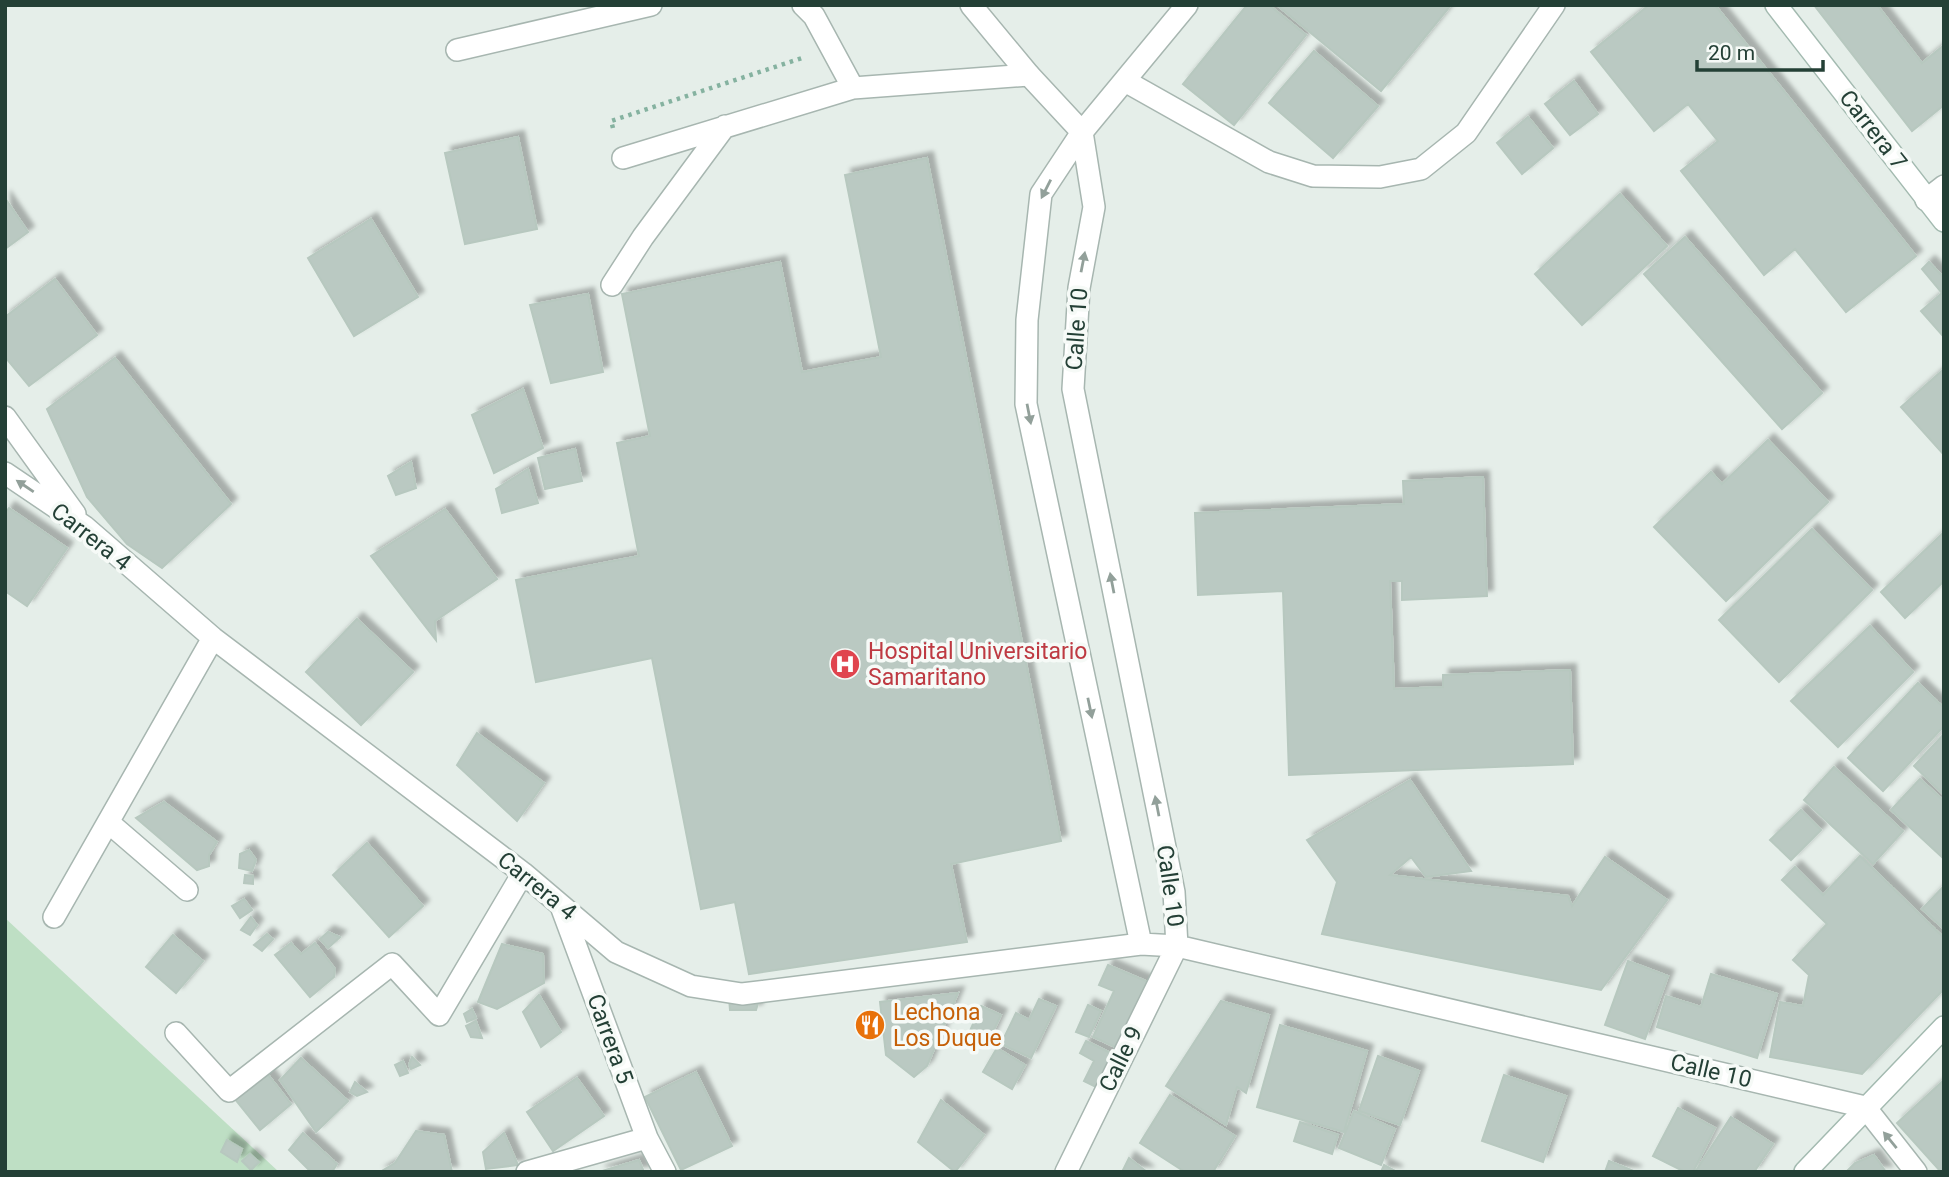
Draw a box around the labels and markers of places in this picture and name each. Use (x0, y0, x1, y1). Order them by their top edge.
place label: Hospital Universitario Samaritano (868, 638, 1087, 691)
hospital icon: Hospital Universitario Samaritano (828, 647, 862, 681)
place label: Lechona Los Duque (893, 999, 1002, 1052)
restaurant icon: Lechona Los Duque (853, 1008, 887, 1042)

